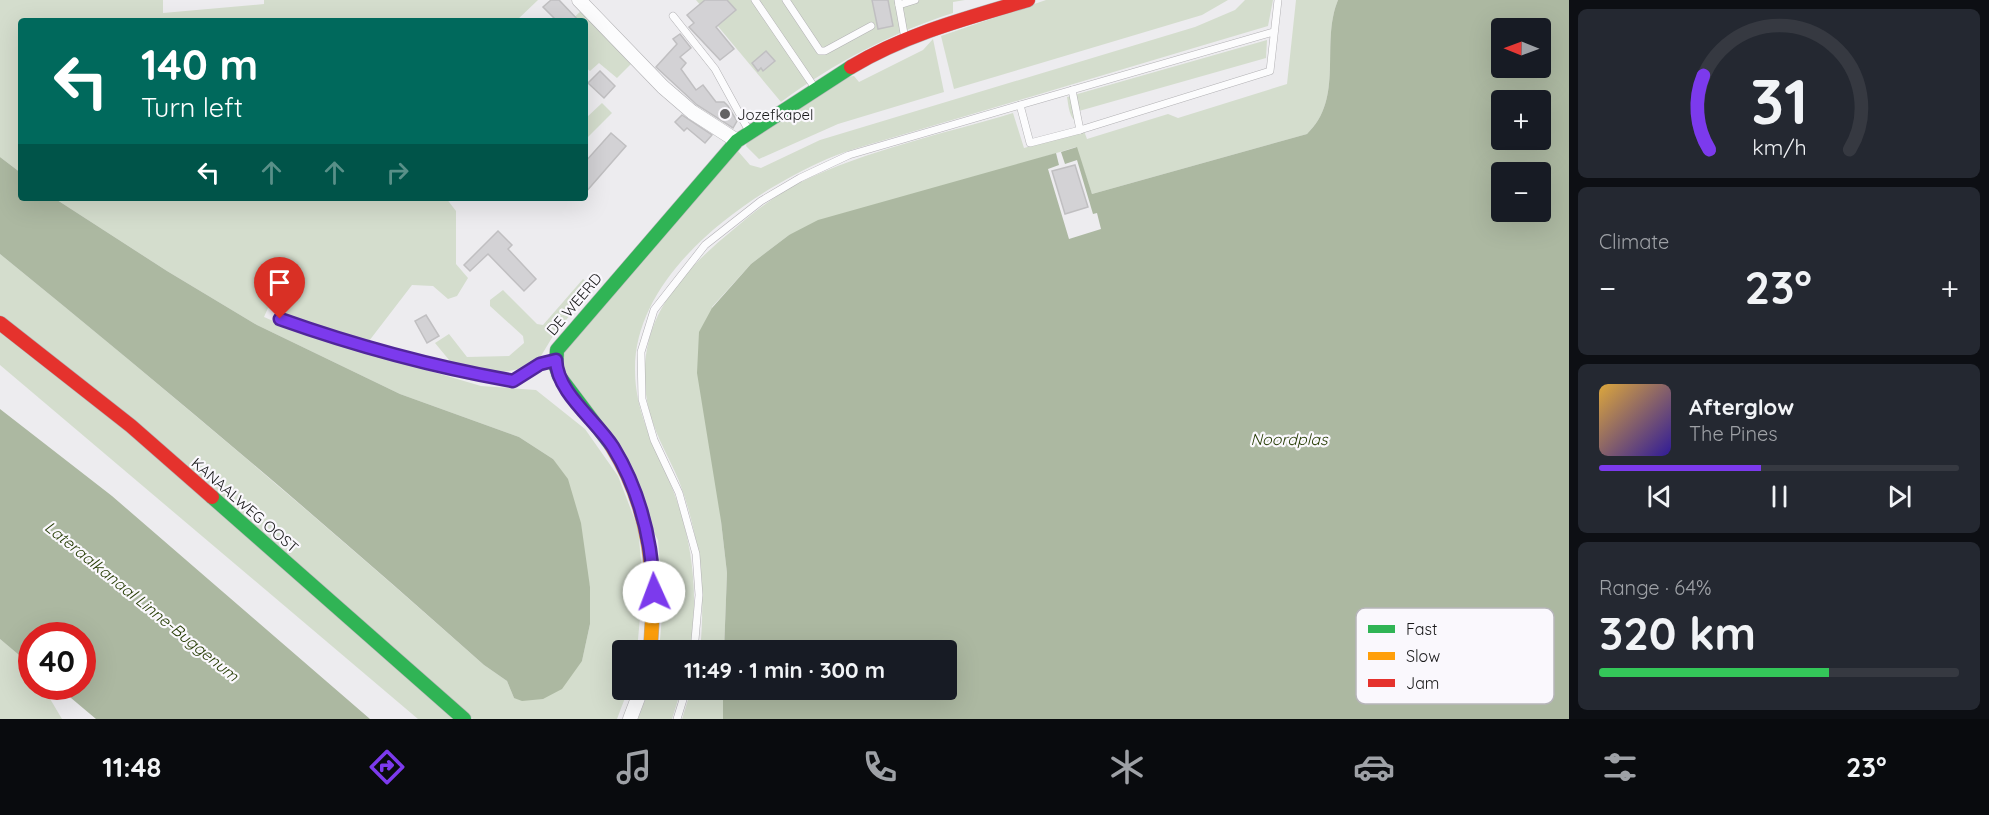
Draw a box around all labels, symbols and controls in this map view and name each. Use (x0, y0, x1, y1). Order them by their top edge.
north arrow (1491, 18, 1551, 78)
map controls (1491, 18, 1551, 222)
text: 140 m (141, 38, 258, 91)
icon: left (42, 42, 120, 120)
text: 31 (1750, 62, 1808, 140)
text: Turn left (141, 90, 243, 124)
button: + (1491, 90, 1551, 150)
place label: Jozefkapel (737, 105, 813, 124)
marker: Jozefkapel (718, 107, 732, 121)
text: km/h (1752, 135, 1806, 161)
icon: left (192, 156, 225, 189)
icon: ahead (255, 156, 288, 189)
icon: ahead (318, 156, 351, 189)
icon: right (381, 156, 414, 189)
button: − (1491, 162, 1551, 222)
text: Climate (1599, 229, 1669, 254)
pin (254, 257, 305, 319)
text: 23° (1745, 259, 1812, 315)
icon: arrive (263, 266, 296, 299)
text: − (1599, 267, 1616, 308)
text: + (1940, 267, 1959, 308)
street label: DE WEERD (542, 269, 606, 339)
text: Afterglow (1689, 393, 1794, 421)
text: The Pines (1689, 421, 1778, 446)
water label: Noordplas (1250, 429, 1329, 449)
street label: KANAALWEG OOST (188, 453, 302, 557)
icon: previous (1643, 480, 1676, 513)
icon: pause (1763, 480, 1796, 513)
icon: next (1883, 480, 1916, 513)
water label: Lateraalkanaal Linne-Buggenum (41, 517, 243, 686)
position arrow (622, 560, 686, 624)
text: Range · 64% (1599, 575, 1711, 600)
text: 320 km (1599, 605, 1756, 661)
legend (1356, 608, 1554, 704)
text: Fast (1406, 619, 1437, 639)
speed limit sign: 40 (18, 622, 96, 700)
text: Slow (1406, 646, 1440, 666)
text: 11:49 · 1 min · 300 m (684, 656, 885, 684)
text: Jam (1406, 673, 1439, 693)
icon: directions (366, 746, 408, 788)
icon: music (613, 746, 655, 788)
icon: phone (859, 746, 901, 788)
icon: climate (1106, 746, 1148, 788)
icon: car (1353, 746, 1395, 788)
icon: filters (1599, 746, 1641, 788)
text: 11:48 (102, 750, 161, 784)
text: 23° (1846, 750, 1887, 784)

